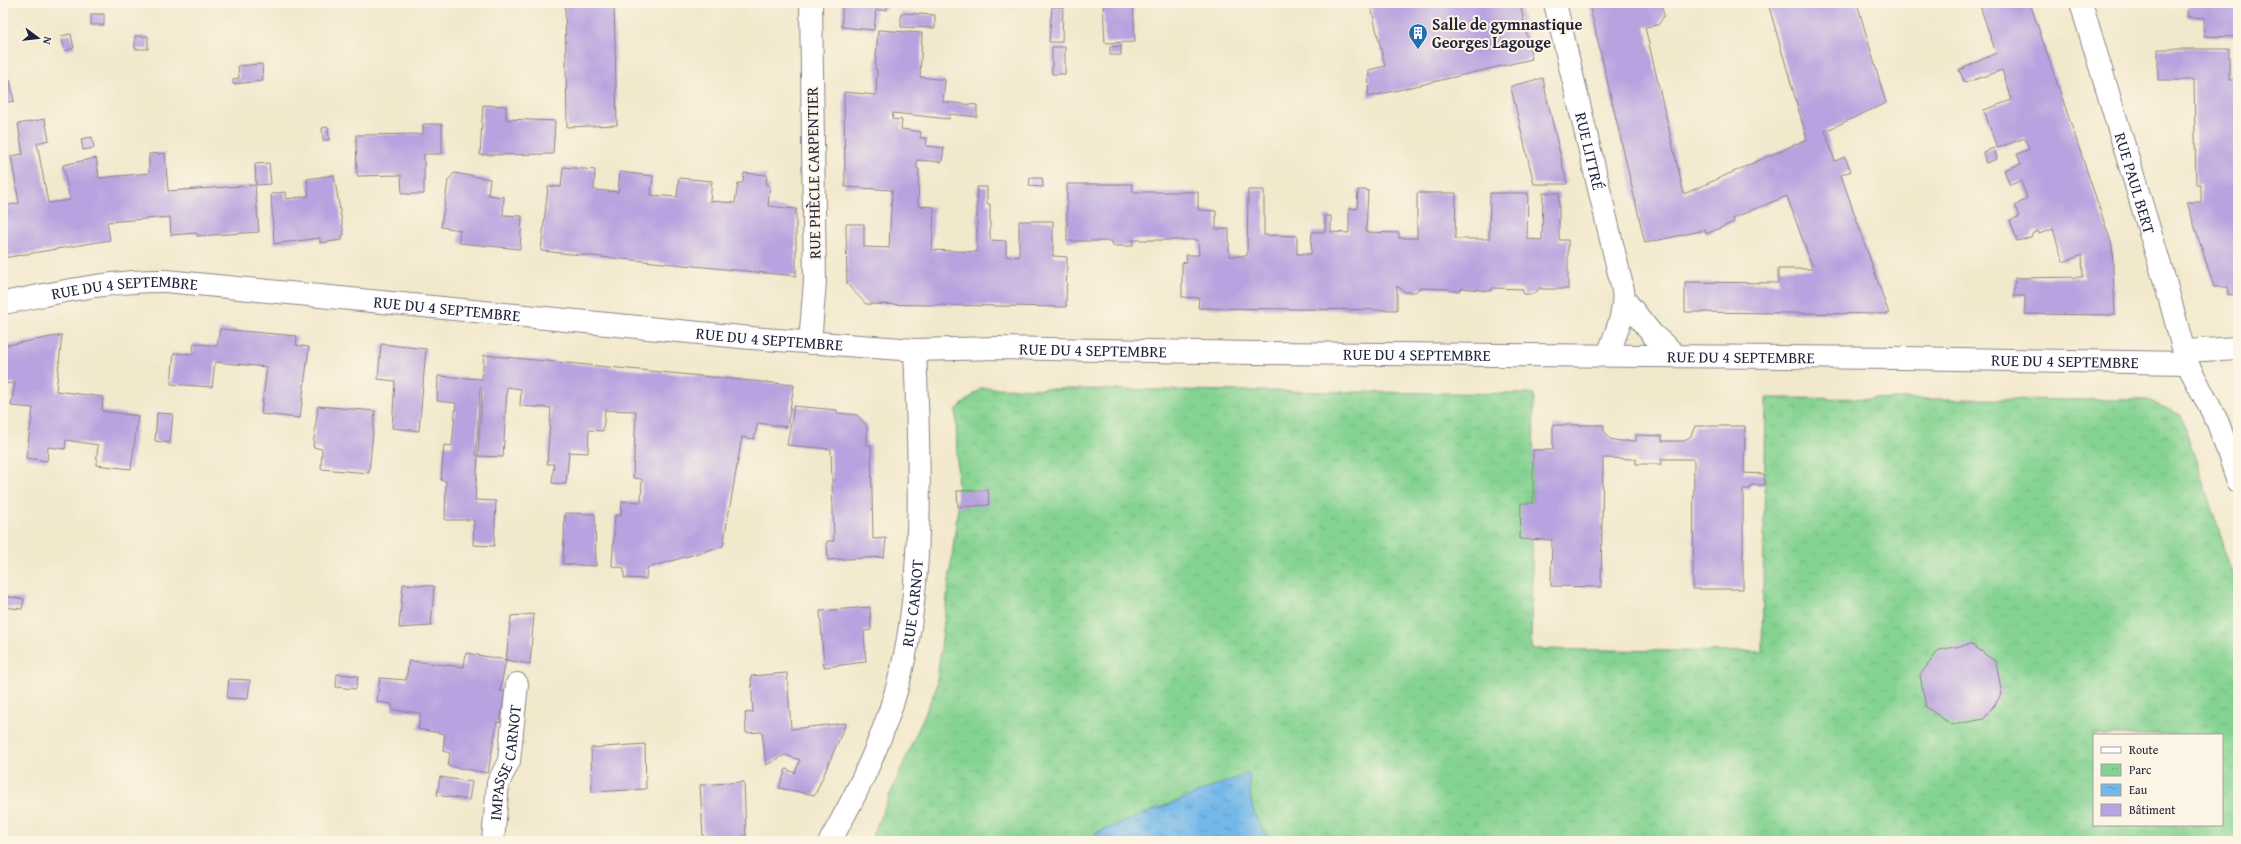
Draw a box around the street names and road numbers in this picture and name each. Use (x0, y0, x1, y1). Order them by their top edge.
street label: RUE PHÈCLE CARPENTIER (799, 86, 827, 259)
street label: RUE LITTRÉ (1569, 110, 1611, 192)
street label: RUE PAUL BERT (2109, 129, 2162, 237)
street label: RUE DU 4 SEPTEMBRE (49, 269, 199, 305)
street label: RUE DU 4 SEPTEMBRE (372, 289, 521, 327)
street label: RUE DU 4 SEPTEMBRE (695, 321, 844, 357)
street label: RUE DU 4 SEPTEMBRE (1019, 336, 1167, 363)
street label: RUE DU 4 SEPTEMBRE (1343, 342, 1491, 367)
street label: RUE DU 4 SEPTEMBRE (1667, 344, 1815, 369)
street label: RUE DU 4 SEPTEMBRE (1991, 348, 2139, 374)
street label: RUE CARNOT (895, 559, 929, 648)
street label: IMPASSE CARNOT (483, 703, 527, 822)

